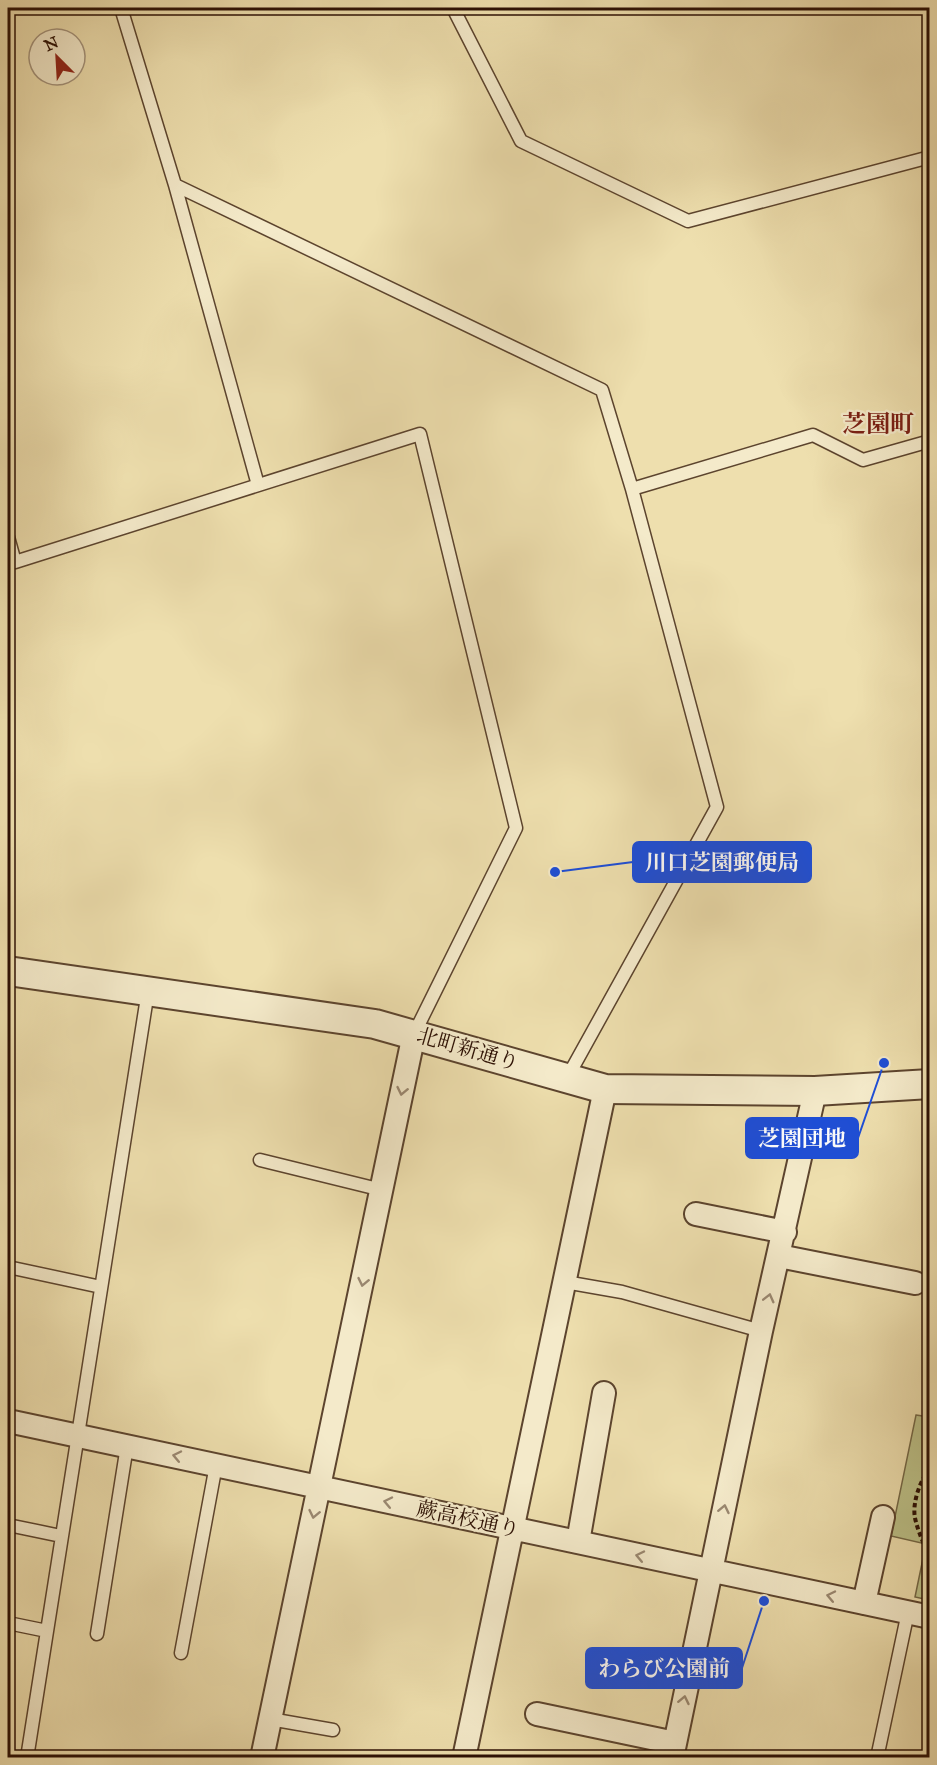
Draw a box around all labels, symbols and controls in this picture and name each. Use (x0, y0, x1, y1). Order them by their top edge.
north arrow (27, 27, 87, 87)
text: N (41, 32, 62, 55)
district label: 芝園町 (842, 409, 914, 439)
callout: 川口芝園郵便局 (633, 842, 811, 882)
text: 川口芝園郵便局 (645, 849, 799, 876)
street label: 北町新通り (414, 1022, 522, 1076)
one-way arrow (397, 1086, 410, 1096)
callout: 芝園団地 (746, 1118, 858, 1158)
text: 芝園団地 (758, 1125, 846, 1152)
one-way arrow (357, 1277, 370, 1287)
one-way arrow (762, 1293, 775, 1303)
one-way arrow (172, 1451, 182, 1464)
street label: 蕨高校通り (414, 1495, 522, 1543)
one-way arrow (383, 1496, 393, 1509)
one-way arrow (717, 1505, 730, 1515)
one-way arrow (308, 1509, 321, 1519)
one-way arrow (636, 1550, 646, 1563)
one-way arrow (826, 1590, 836, 1603)
callout: わらび公園前 (586, 1648, 742, 1688)
text: わらび公園前 (598, 1655, 730, 1682)
one-way arrow (677, 1696, 690, 1706)

